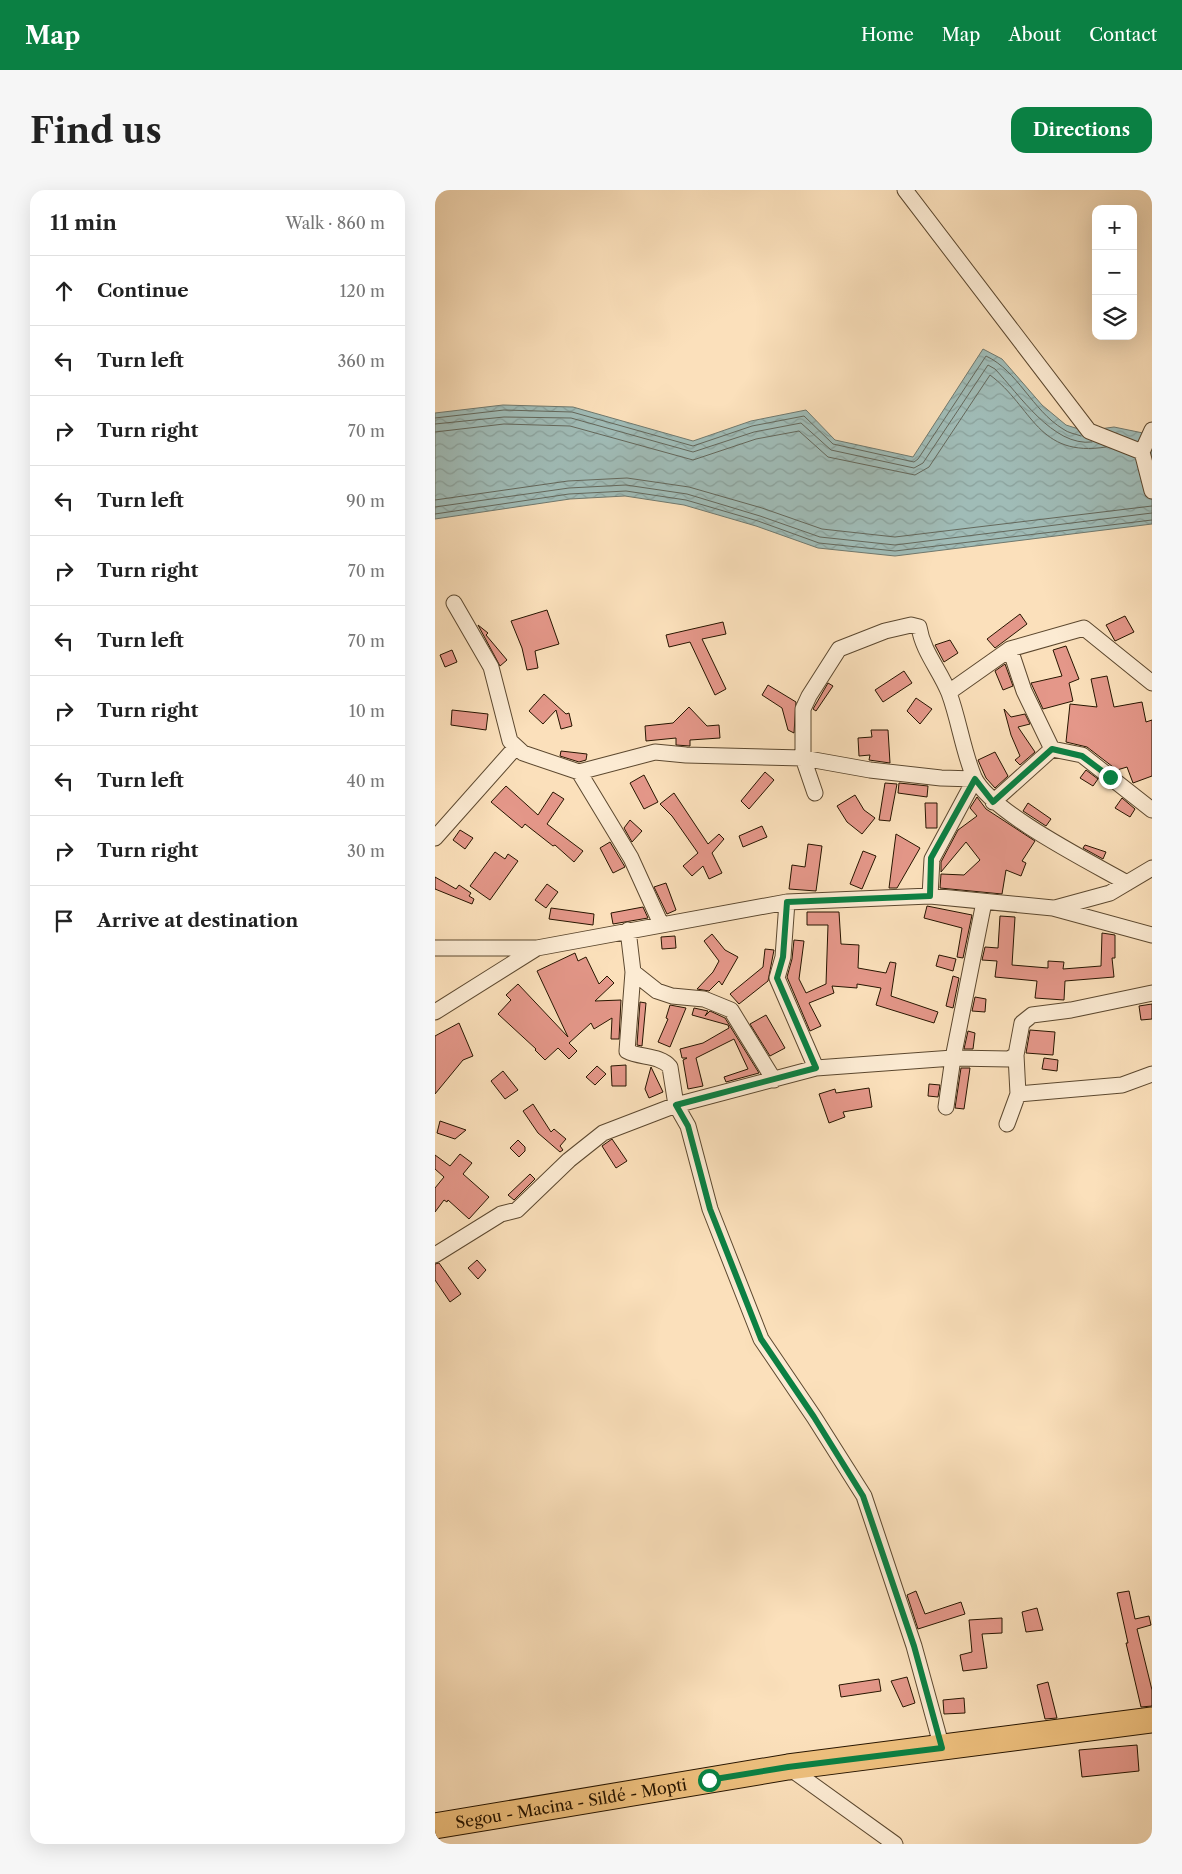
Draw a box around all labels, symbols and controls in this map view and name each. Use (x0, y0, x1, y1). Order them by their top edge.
text: Map (25, 21, 80, 50)
text: Home (861, 24, 914, 46)
text: Map (942, 24, 980, 46)
text: About (1008, 24, 1061, 46)
text: Contact (1089, 24, 1157, 46)
button: Directions (1011, 107, 1152, 153)
text: Find us (30, 109, 162, 152)
map controls (1092, 205, 1137, 340)
button: + (1092, 205, 1137, 250)
text: 11 min (50, 210, 117, 235)
text: Walk · 860 m (286, 213, 385, 233)
button: − (1092, 250, 1137, 295)
icon: ahead (50, 277, 78, 305)
text: Continue (97, 279, 189, 302)
text: 120 m (340, 281, 385, 301)
button: layers (1092, 295, 1137, 340)
icon: left (50, 347, 78, 375)
text: Turn left (97, 349, 184, 372)
text: 360 m (338, 351, 385, 371)
icon: right (50, 417, 78, 445)
text: Turn right (97, 419, 198, 442)
text: 70 m (348, 421, 385, 441)
icon: left (50, 487, 78, 515)
text: Turn left (97, 489, 184, 512)
text: 90 m (346, 491, 385, 511)
icon: right (50, 557, 78, 585)
text: Turn right (97, 559, 198, 582)
text: 70 m (348, 561, 385, 581)
icon: left (50, 627, 78, 655)
text: Turn left (97, 629, 184, 652)
text: 70 m (348, 631, 385, 651)
icon: right (50, 697, 78, 725)
text: Turn right (97, 699, 198, 722)
text: 10 m (349, 701, 385, 721)
route end (1099, 766, 1122, 789)
icon: left (50, 767, 78, 795)
text: Turn left (97, 769, 184, 792)
text: 40 m (346, 771, 385, 791)
icon: right (50, 837, 78, 865)
text: Turn right (97, 839, 198, 862)
text: 30 m (347, 841, 385, 861)
icon: arrive (50, 907, 78, 935)
text: Arrive at destination (97, 909, 298, 932)
route start (698, 1769, 721, 1792)
street label: Segou - Macina - Sildé - Mopti (454, 1774, 688, 1832)

